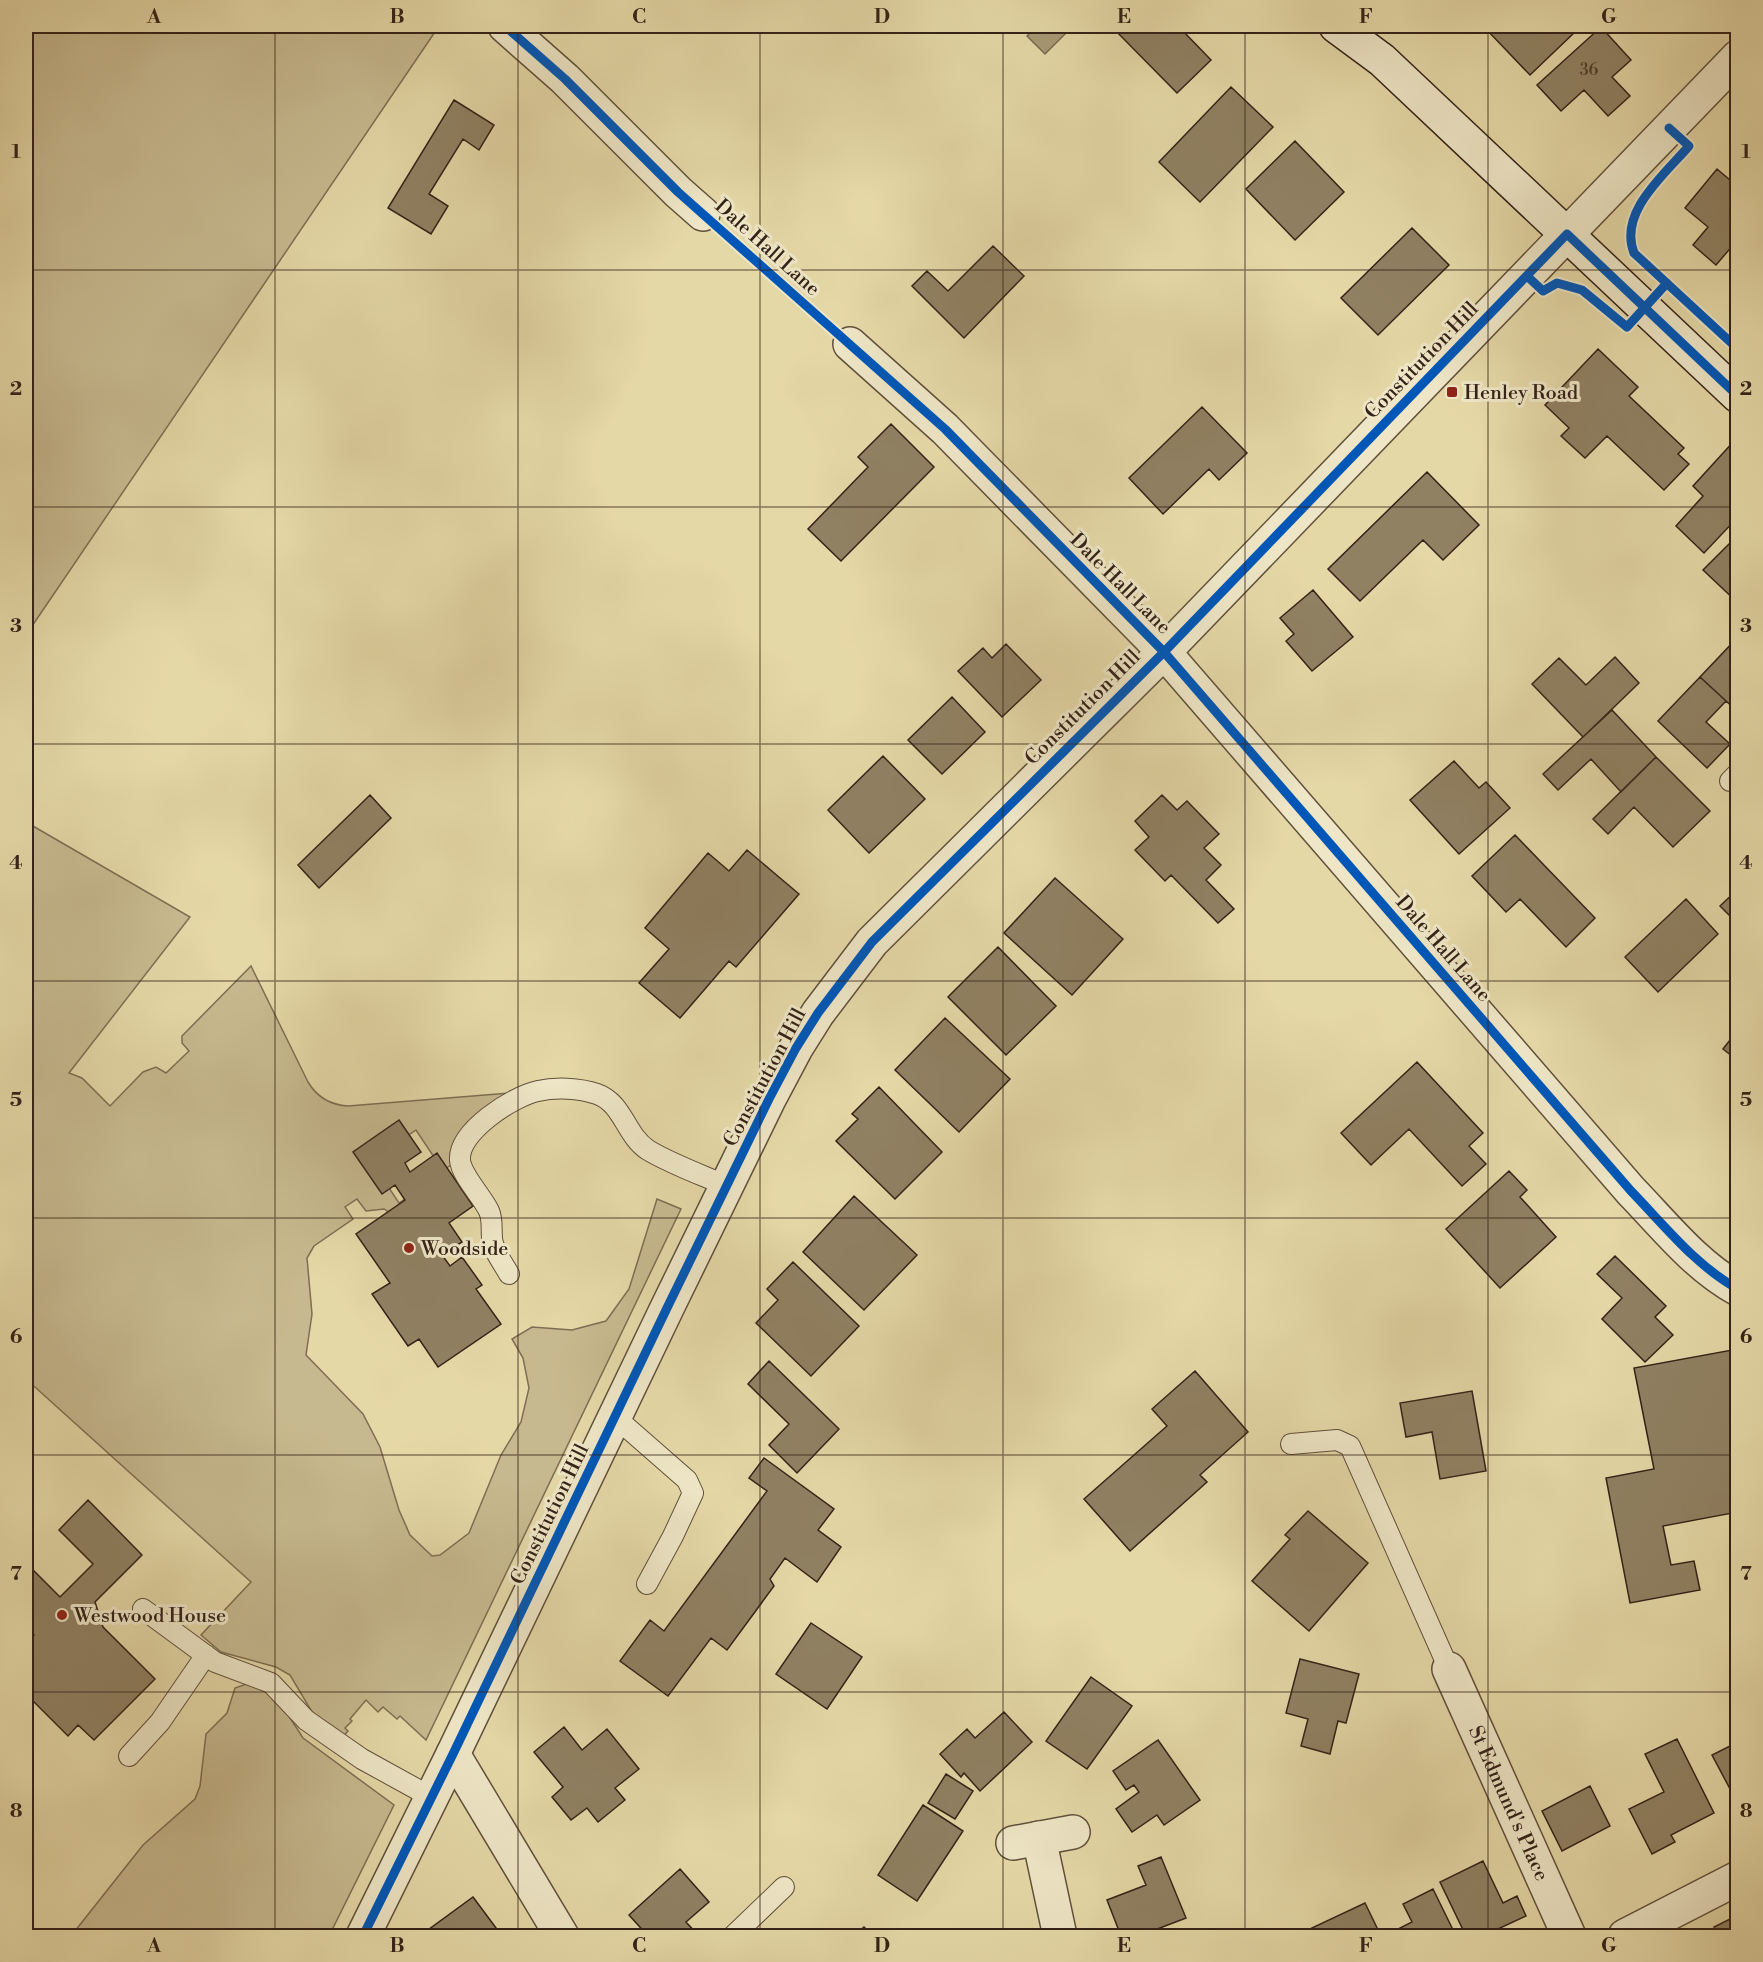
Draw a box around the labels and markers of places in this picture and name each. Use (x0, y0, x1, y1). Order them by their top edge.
place label: Henley Road (1464, 381, 1579, 406)
marker: Henley Road (1445, 385, 1459, 399)
place label: Woodside (420, 1237, 508, 1262)
marker: Woodside (402, 1241, 416, 1255)
place label: Westwood House (73, 1604, 226, 1629)
marker: Westwood House (55, 1608, 69, 1622)

